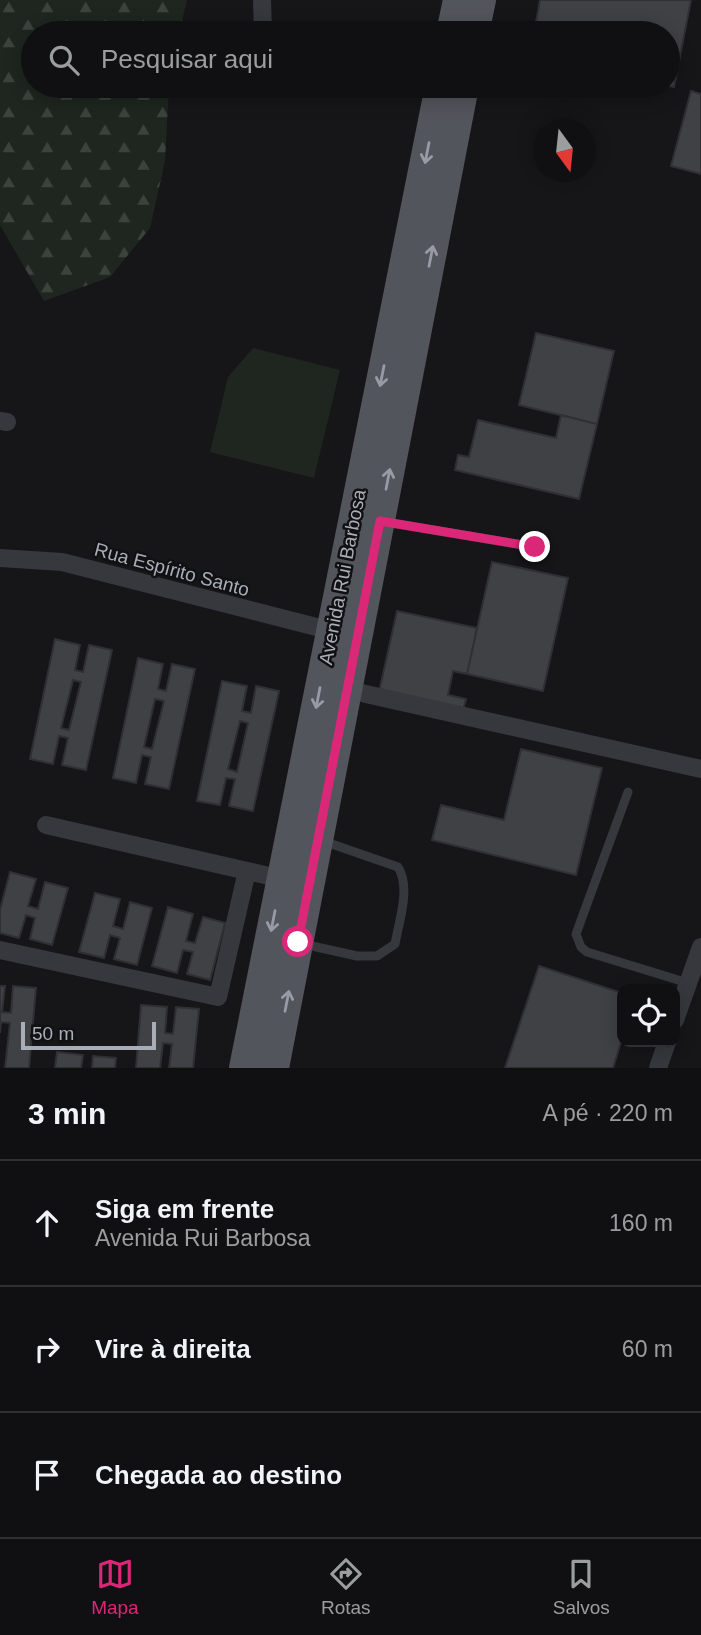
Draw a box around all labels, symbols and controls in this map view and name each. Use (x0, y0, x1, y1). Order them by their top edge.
search box (21, 21, 680, 98)
icon: search (45, 41, 83, 79)
text: Pesquisar aqui (101, 44, 273, 74)
north arrow (533, 119, 596, 182)
one-way arrow (420, 141, 433, 164)
one-way arrow (425, 245, 439, 268)
one-way arrow (375, 364, 389, 387)
one-way arrow (382, 468, 396, 491)
street label: Avenida Rui Barbosa (315, 487, 370, 667)
route end (519, 531, 550, 562)
street label: Rua Espírito Santo (92, 539, 252, 600)
one-way arrow (311, 686, 325, 709)
one-way arrow (266, 909, 280, 932)
route start (282, 926, 313, 957)
map controls (617, 984, 680, 1047)
button: locate (617, 984, 680, 1047)
one-way arrow (280, 990, 294, 1013)
scale bar (21, 1019, 156, 1051)
text: 50 m (32, 1023, 74, 1044)
text: 3 min (28, 1097, 106, 1130)
text: A pé · 220 m (543, 1100, 673, 1126)
text: Siga em frente (95, 1194, 274, 1224)
icon: ahead (28, 1204, 66, 1242)
text: 160 m (609, 1210, 673, 1236)
text: Avenida Rui Barbosa (95, 1225, 311, 1251)
icon: right (28, 1330, 66, 1368)
text: Vire à direita (95, 1334, 251, 1364)
text: 60 m (622, 1336, 673, 1362)
icon: arrive (28, 1456, 66, 1494)
text: Chegada ao destino (95, 1460, 342, 1490)
tab: Mapa (91, 1555, 139, 1619)
tab: Rotas (321, 1555, 371, 1619)
tab: Salvos (553, 1555, 610, 1619)

